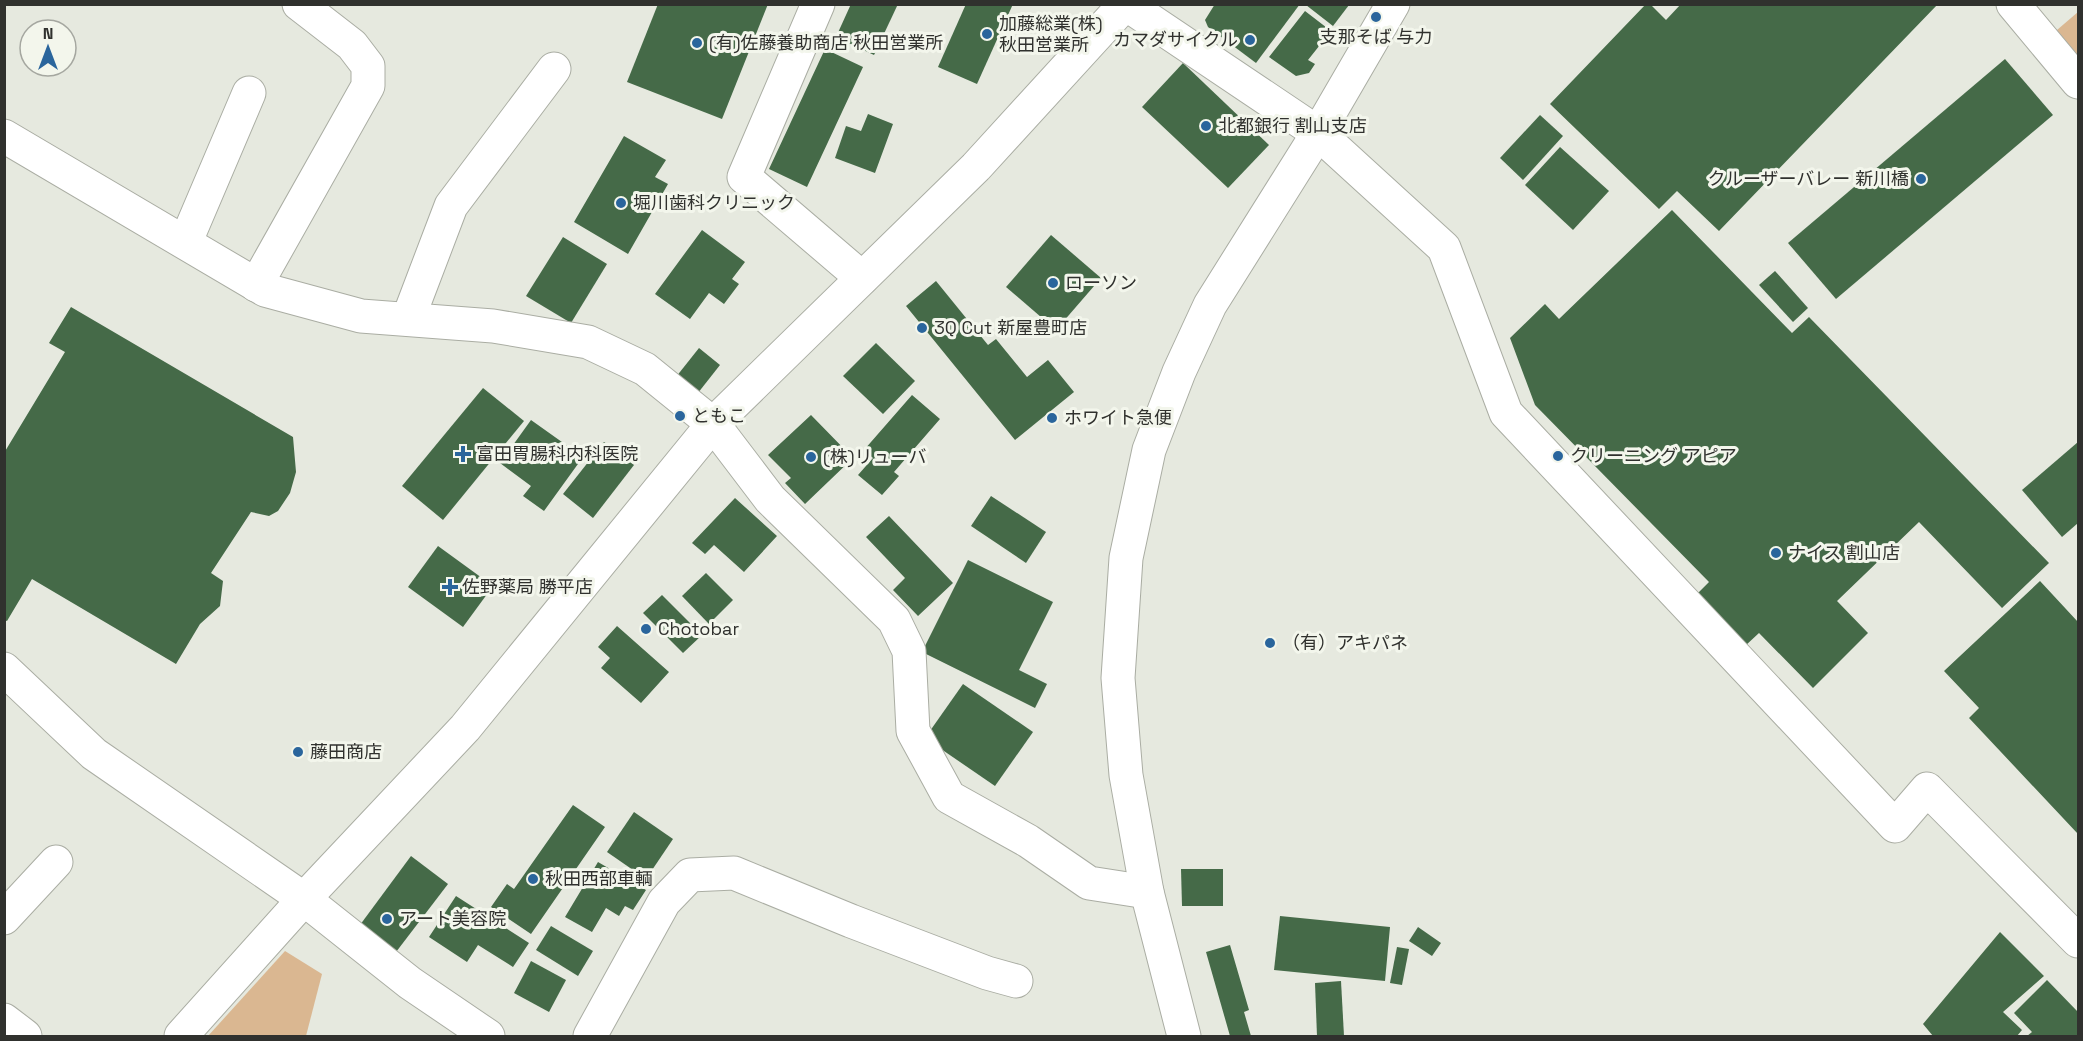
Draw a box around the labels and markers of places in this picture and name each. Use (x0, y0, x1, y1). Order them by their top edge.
marker: 支那そば 与力 (1369, 10, 1383, 24)
place label: 加藤総業(株) 秋田営業所 (999, 12, 1103, 56)
place label: 支那そば 与力 (1320, 25, 1432, 48)
marker: 加藤総業(株) 秋田営業所 (980, 27, 994, 41)
place label: カマダサイクル (1113, 28, 1238, 51)
place label: (有)佐藤養助商店 秋田営業所 (709, 31, 943, 54)
marker: カマダサイクル (1243, 33, 1257, 47)
marker: (有)佐藤養助商店 秋田営業所 (690, 36, 704, 50)
place label: 北都銀行 割山支店 (1218, 114, 1367, 137)
marker: 北都銀行 割山支店 (1199, 119, 1213, 133)
place label: クルーザーバレー 新川橋 (1707, 167, 1909, 190)
marker: クルーザーバレー 新川橋 (1914, 172, 1928, 186)
place label: 堀川歯科クリニック (633, 191, 795, 214)
marker: 堀川歯科クリニック (614, 196, 628, 210)
place label: ローソン (1065, 271, 1137, 294)
marker: ローソン (1046, 276, 1060, 290)
place label: 3Q Cut 新屋豊町店 (934, 316, 1087, 339)
marker: 3Q Cut 新屋豊町店 (915, 321, 929, 335)
place label: ともこ (692, 404, 746, 427)
place label: ホワイト急便 (1064, 406, 1172, 429)
marker: ともこ (673, 409, 687, 423)
marker: ホワイト急便 (1045, 411, 1059, 425)
place label: 富田胃腸科内科医院 (476, 442, 638, 465)
place label: クリーニング アピア (1570, 444, 1737, 467)
marker: 富田胃腸科内科医院 (454, 445, 472, 463)
place label: (株)リューバ (823, 445, 926, 468)
marker: クリーニング アピア (1551, 449, 1565, 463)
marker: (株)リューバ (804, 450, 818, 464)
place label: ナイス 割山店 (1788, 541, 1900, 564)
marker: ナイス 割山店 (1769, 546, 1783, 560)
place label: 佐野薬局 勝平店 (462, 575, 593, 598)
marker: 佐野薬局 勝平店 (443, 580, 457, 594)
place label: Chotobar (658, 617, 739, 640)
marker: Chotobar (639, 622, 653, 636)
place label: （有）アキパネ (1282, 631, 1408, 654)
marker: （有）アキパネ (1263, 636, 1277, 650)
place label: 藤田商店 (310, 740, 382, 763)
marker: 藤田商店 (291, 745, 305, 759)
place label: 秋田西部車輌 (545, 867, 653, 890)
marker: 秋田西部車輌 (526, 872, 540, 886)
place label: アート美容院 (399, 907, 506, 930)
marker: アート美容院 (380, 912, 394, 926)

